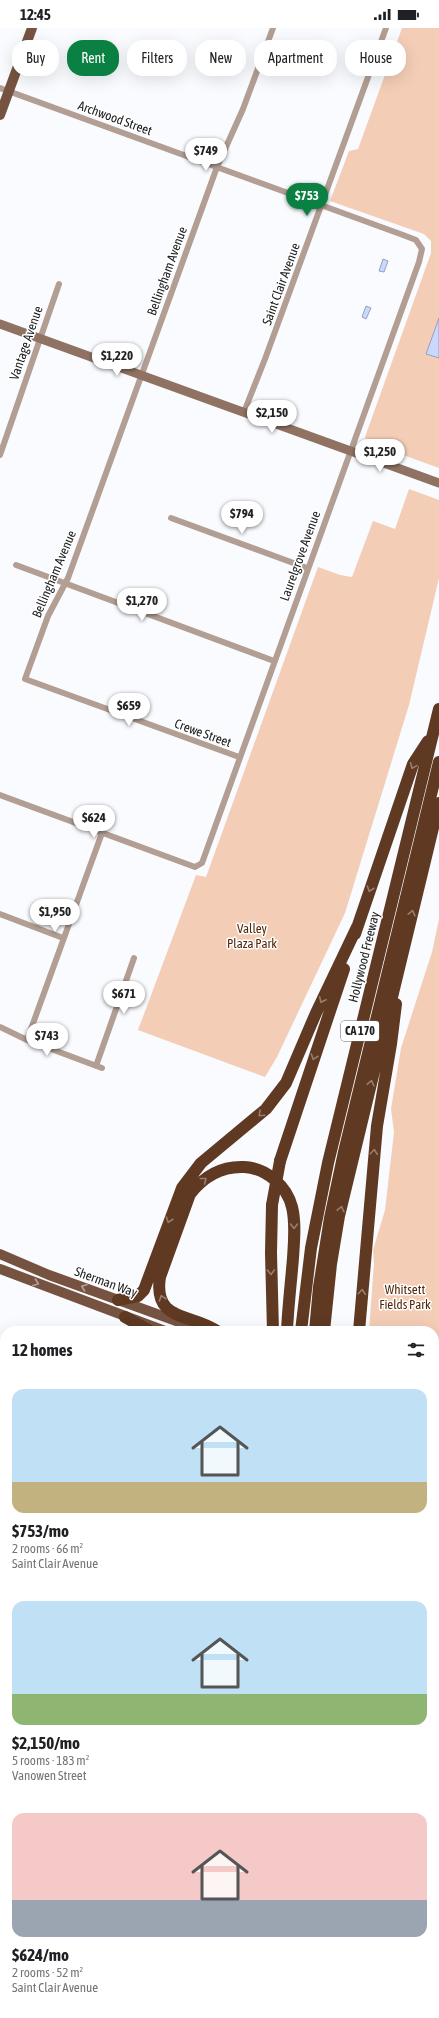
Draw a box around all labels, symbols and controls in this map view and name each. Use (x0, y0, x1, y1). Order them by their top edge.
text: 12:45 (20, 6, 51, 23)
chip: Buy (12, 40, 59, 76)
chip: Rent (67, 40, 119, 76)
chip: Filters (127, 40, 187, 76)
chip: New (195, 40, 246, 76)
chip: Apartment (254, 40, 337, 76)
chip: House (345, 40, 406, 76)
street label: Archwood Street (76, 98, 154, 138)
pin: $749 (182, 138, 230, 172)
text: $749 (194, 143, 218, 158)
pin: $753 (283, 183, 331, 217)
text: $753 (295, 188, 319, 203)
street label: Bellingham Avenue (144, 225, 190, 317)
street label: Saint Clair Avenue (259, 241, 303, 327)
street label: Vantage Avenue (6, 304, 46, 382)
pin: $1,220 (84, 343, 150, 377)
text: $1,220 (101, 348, 133, 363)
pin: $2,150 (239, 400, 305, 434)
text: $2,150 (256, 405, 288, 420)
pin: $1,250 (347, 439, 413, 473)
text: $1,250 (364, 444, 396, 459)
pin: $794 (218, 501, 266, 535)
text: $794 (230, 506, 254, 521)
street label: Laurelgrove Avenue (277, 509, 323, 603)
street label: Bellingham Avenue (29, 528, 79, 620)
pin: $1,270 (109, 588, 175, 622)
text: $1,270 (126, 593, 158, 608)
pin: $659 (105, 693, 153, 727)
text: $659 (117, 698, 141, 713)
street label: Crewe Street (173, 716, 234, 750)
one-way arrow (410, 762, 418, 770)
pin: $624 (70, 805, 118, 839)
text: $624 (82, 810, 106, 825)
one-way arrow (366, 885, 375, 892)
pin: $1,950 (22, 899, 88, 933)
text: $1,950 (39, 904, 71, 919)
street label: Hollywood Freeway (345, 909, 383, 1004)
one-way arrow (408, 910, 416, 917)
park label: Valley Plaza Park (227, 921, 277, 951)
pin: $671 (100, 981, 148, 1015)
text: $671 (112, 986, 136, 1001)
one-way arrow (319, 996, 327, 1003)
road number: CA 170 (341, 1021, 379, 1041)
pin: $743 (23, 1023, 71, 1057)
text: $743 (35, 1028, 59, 1043)
one-way arrow (310, 1054, 319, 1061)
one-way arrow (366, 1080, 374, 1086)
one-way arrow (258, 1109, 266, 1116)
one-way arrow (370, 1149, 379, 1155)
one-way arrow (199, 1177, 206, 1184)
one-way arrow (336, 1206, 345, 1213)
one-way arrow (166, 1217, 174, 1224)
one-way arrow (290, 1223, 298, 1229)
street label: Sherman Way (73, 1264, 140, 1300)
one-way arrow (267, 1269, 275, 1275)
one-way arrow (33, 1279, 40, 1287)
park label: Whitsett Fields Park (379, 1282, 431, 1312)
one-way arrow (80, 1284, 87, 1292)
one-way arrow (358, 1289, 367, 1295)
one-way arrow (158, 1295, 166, 1302)
icon: filters (405, 1339, 427, 1361)
text: 12 homes (12, 1340, 73, 1360)
icon: home (184, 1415, 256, 1487)
text: $753/mo (12, 1521, 69, 1541)
text: 2 rooms · 66 m² (12, 1541, 83, 1556)
text: Saint Clair Avenue (12, 1556, 98, 1571)
icon: home (184, 1627, 256, 1699)
text: $2,150/mo (12, 1733, 80, 1753)
text: 5 rooms · 183 m² (12, 1753, 89, 1768)
text: Vanowen Street (12, 1768, 86, 1783)
icon: home (184, 1839, 256, 1911)
text: $624/mo (12, 1945, 69, 1965)
text: 2 rooms · 52 m² (12, 1965, 83, 1980)
text: Saint Clair Avenue (12, 1980, 98, 1995)

